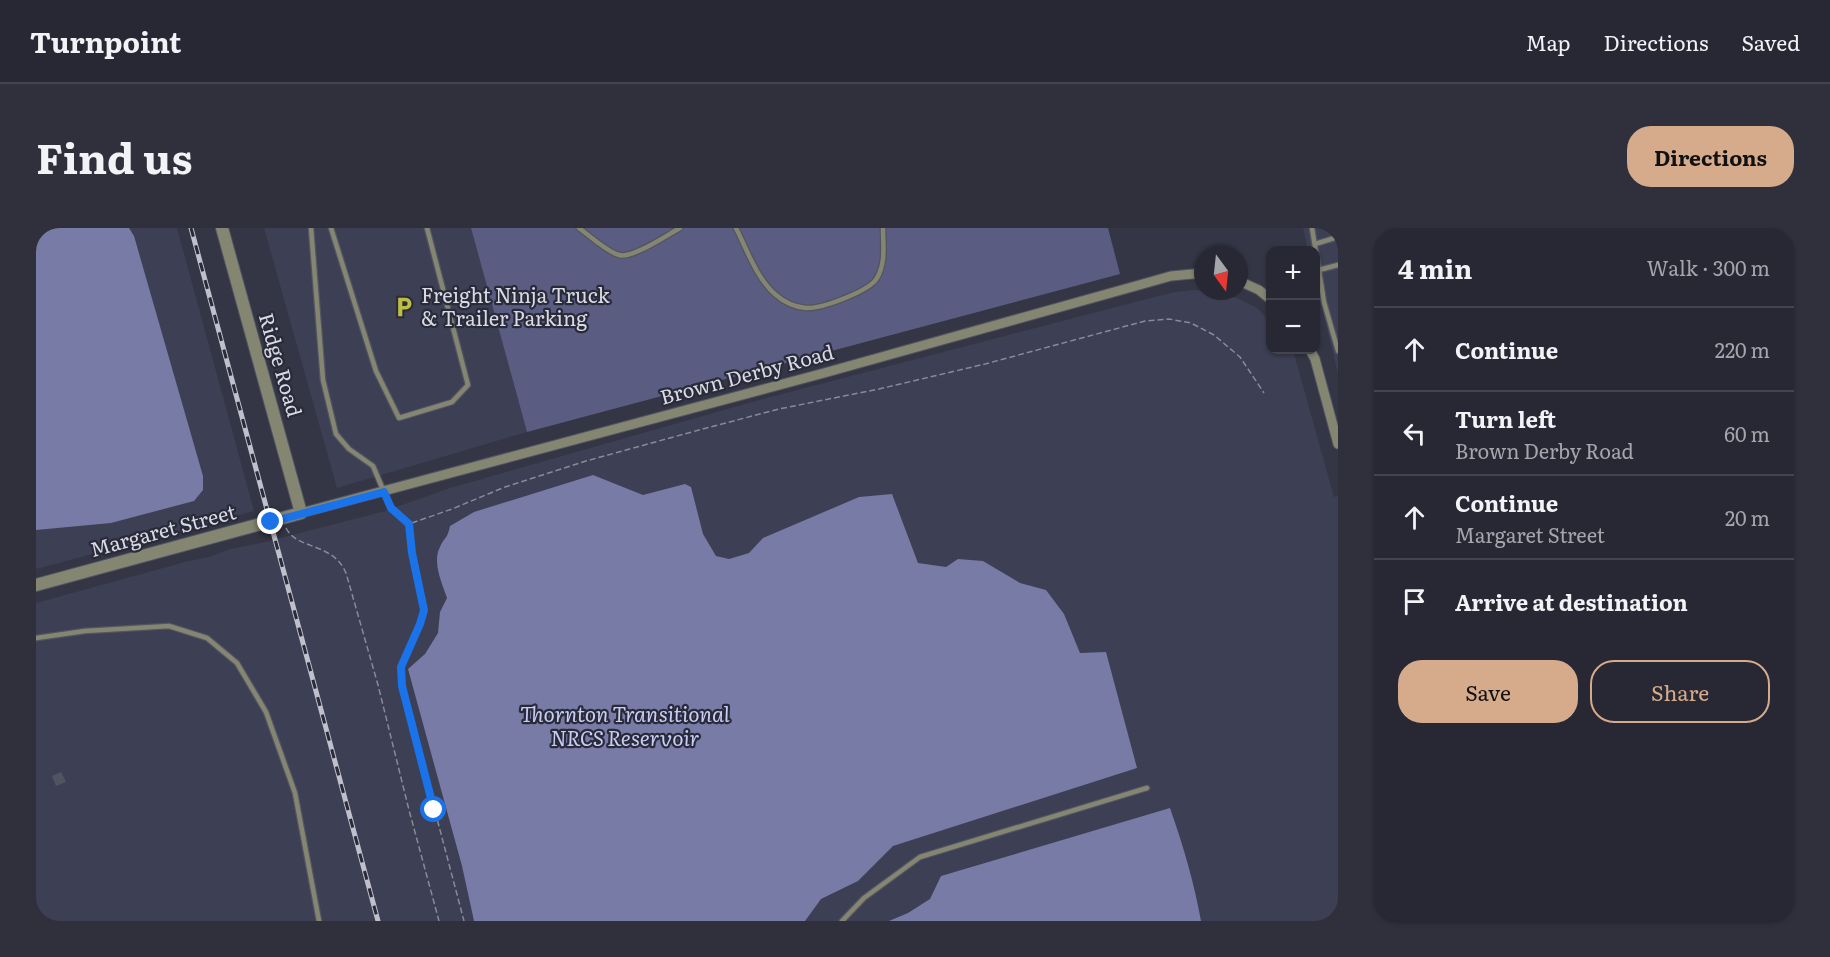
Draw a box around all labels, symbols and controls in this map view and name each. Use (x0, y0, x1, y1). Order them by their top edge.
text: Turnpoint (30, 20, 181, 62)
text: Map (1526, 26, 1571, 57)
text: Directions (1604, 26, 1709, 57)
text: Saved (1742, 26, 1800, 57)
text: Find us (36, 125, 193, 187)
button: Directions (1627, 126, 1794, 187)
north arrow (1194, 246, 1248, 300)
map controls (1266, 246, 1320, 354)
button: + (1266, 246, 1320, 300)
text: 4 min (1398, 248, 1472, 287)
text: Walk · 300 m (1647, 252, 1770, 282)
place label: Freight Ninja Truck & Trailer Parking (421, 279, 610, 332)
parking icon: Freight Ninja Truck & Trailer Parking (392, 295, 416, 319)
button: − (1266, 300, 1320, 354)
street label: Ridge Road (253, 309, 311, 420)
icon: ahead (1398, 333, 1431, 366)
text: Continue (1455, 333, 1558, 366)
text: 220 m (1715, 334, 1770, 364)
street label: Brown Derby Road (656, 335, 837, 411)
text: Turn left (1455, 402, 1556, 435)
icon: left (1398, 417, 1431, 450)
text: 60 m (1724, 418, 1770, 448)
text: Brown Derby Road (1455, 435, 1634, 465)
text: Continue (1455, 486, 1558, 519)
street label: Margaret Street (86, 495, 239, 563)
icon: ahead (1398, 501, 1431, 534)
text: 20 m (1725, 502, 1770, 532)
route end (257, 508, 283, 534)
text: Margaret Street (1455, 519, 1605, 549)
icon: arrive (1398, 585, 1431, 618)
text: Arrive at destination (1455, 585, 1688, 618)
button: Save (1398, 660, 1578, 723)
button: Share (1590, 660, 1770, 723)
water label: Thornton Transitional NRCS Reservoir (520, 697, 730, 752)
route start (420, 796, 446, 822)

